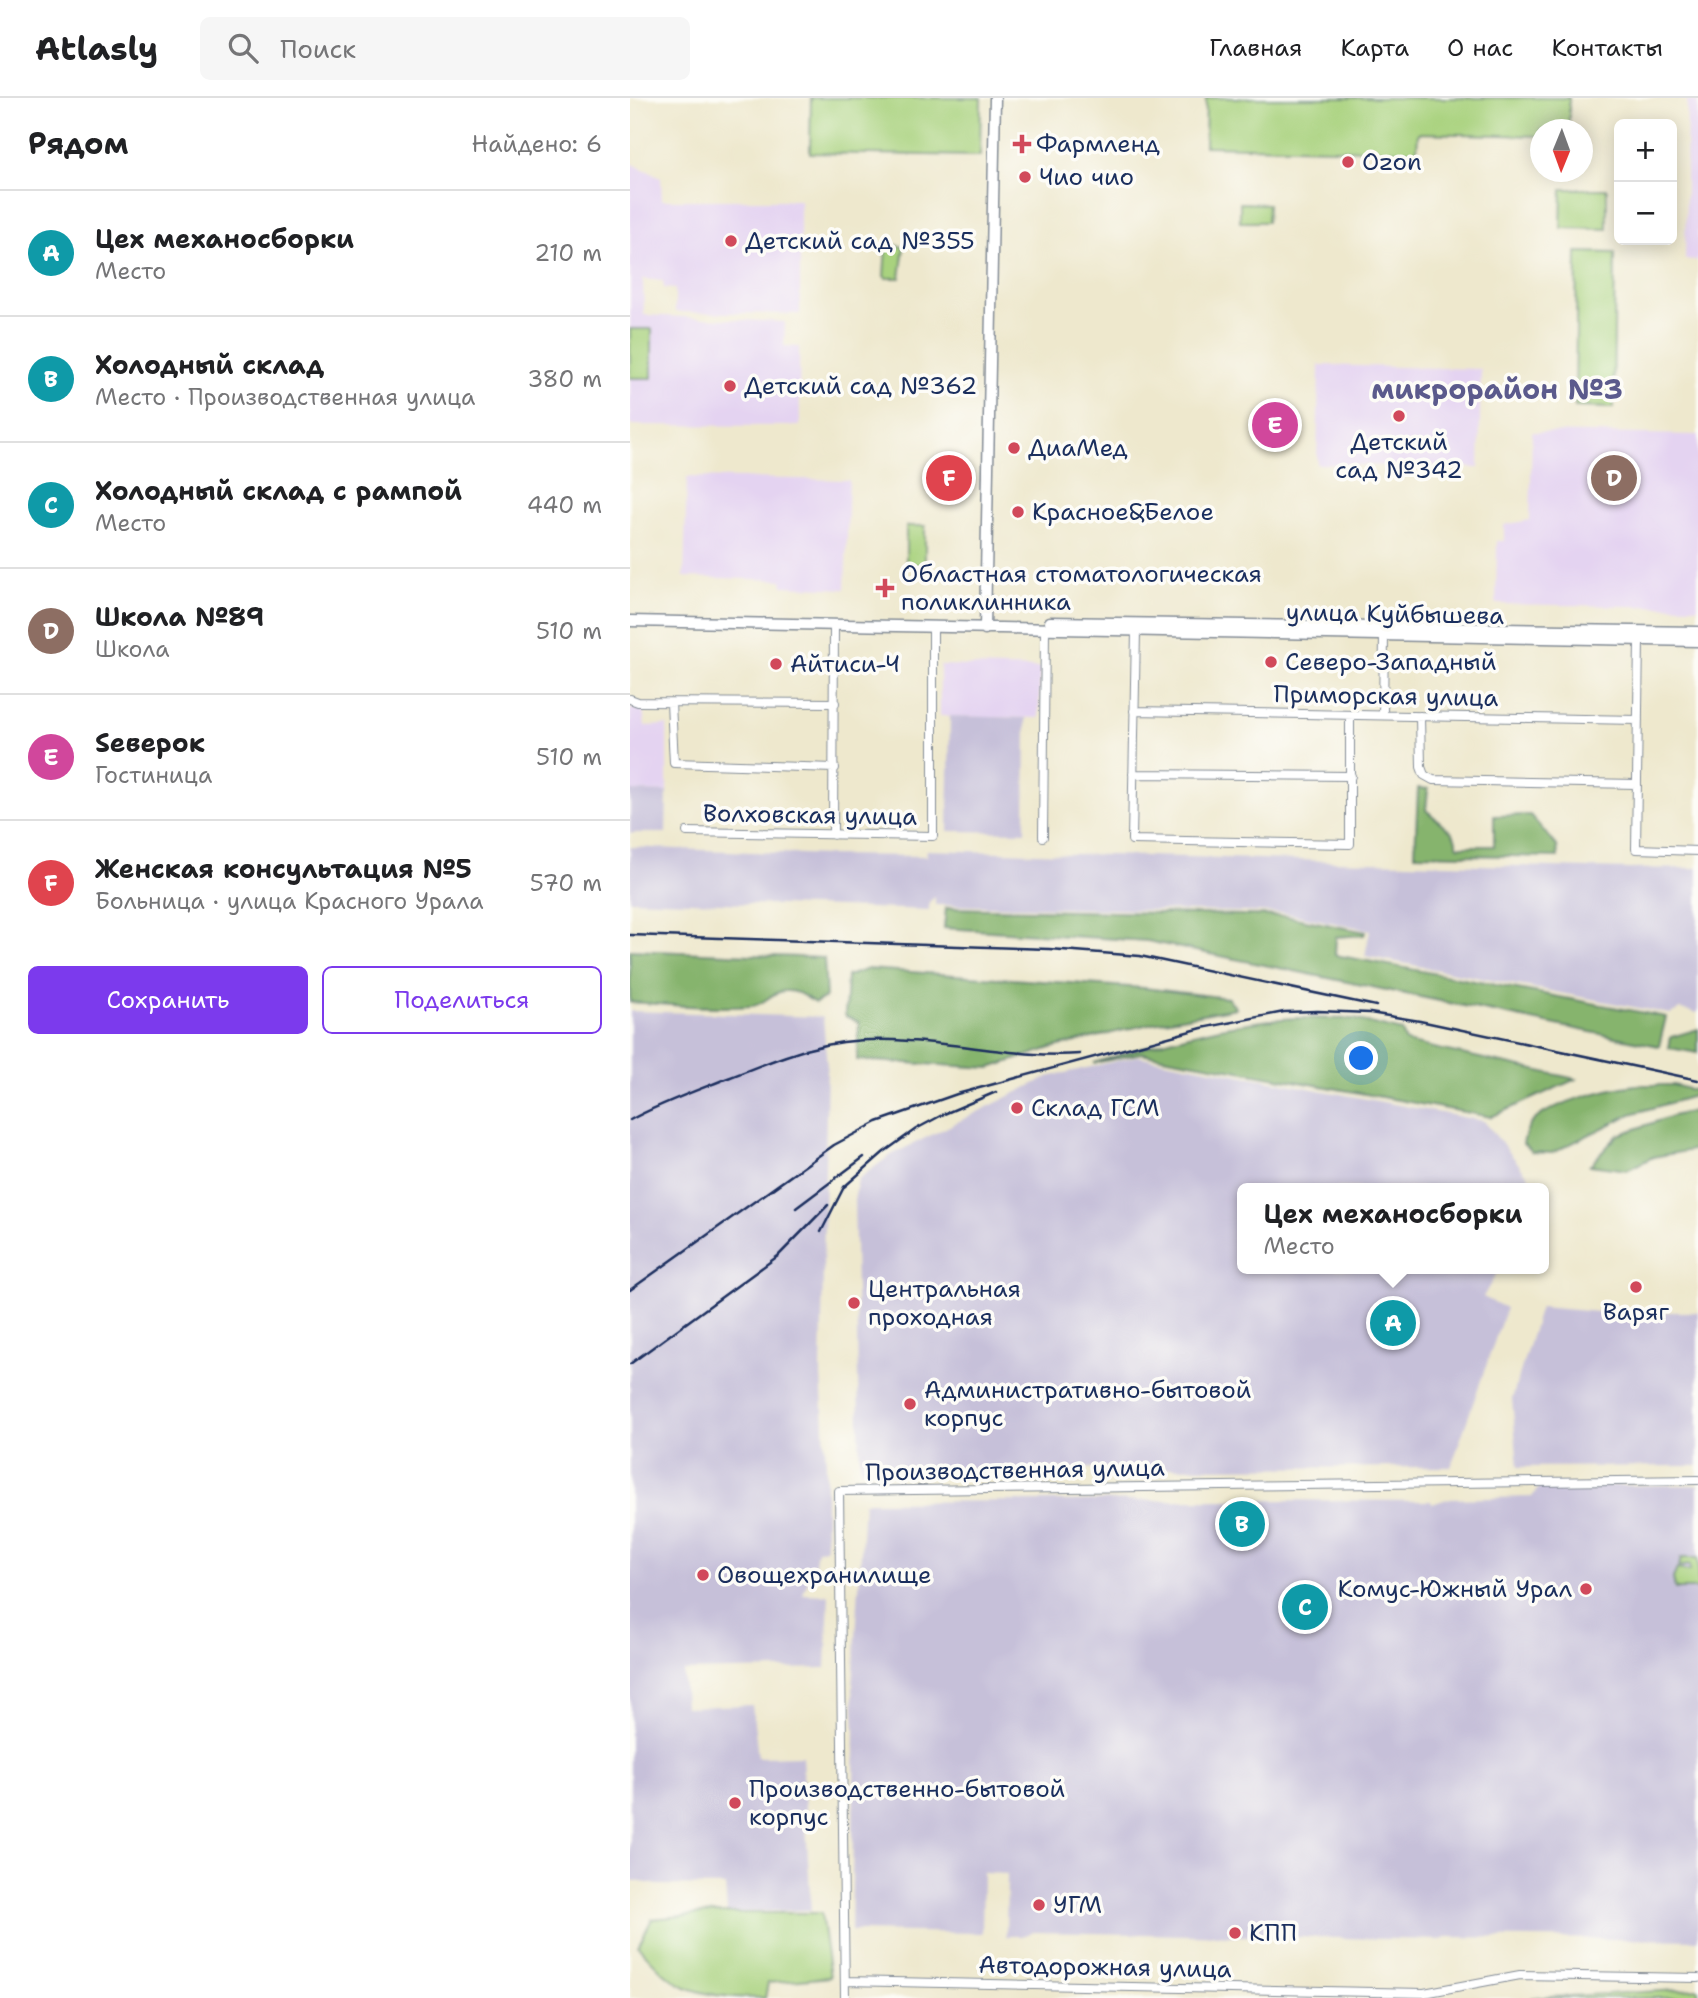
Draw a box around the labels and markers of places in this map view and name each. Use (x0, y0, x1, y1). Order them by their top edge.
place label: Фармленд (1036, 128, 1160, 160)
marker: Фармленд (1014, 136, 1030, 152)
place label: Ozon (1362, 146, 1422, 178)
marker: Ozon (1340, 154, 1356, 170)
place label: Чио чио (1039, 161, 1134, 193)
marker: Чио чио (1017, 169, 1033, 185)
place label: Детский сад №355 (745, 225, 975, 257)
marker: Детский сад №355 (723, 233, 739, 249)
place label: Детский сад №362 (744, 370, 977, 402)
marker: Детский сад №362 (722, 378, 738, 394)
pin: E (1252, 399, 1298, 451)
marker: Детский сад №342 (1391, 408, 1407, 424)
place label: Детский сад №342 (1335, 426, 1463, 486)
place label: ДиаМед (1028, 432, 1128, 464)
marker: ДиаМед (1006, 440, 1022, 456)
pin: F (926, 452, 972, 504)
pin: D (1591, 452, 1637, 504)
place label: Красное&Белое (1032, 496, 1214, 528)
marker: Красное&Белое (1010, 504, 1026, 520)
place label: Областная стоматологическая поликлинника (901, 558, 1262, 618)
marker: Областная стоматологическая поликлинника (875, 578, 895, 598)
place label: Северо-Западный (1285, 646, 1496, 678)
place label: Айтиси-Ч (790, 648, 900, 680)
marker: Северо-Западный (1263, 654, 1279, 670)
marker: Айтиси-Ч (768, 656, 784, 672)
place label: Склад ГСМ (1031, 1092, 1160, 1124)
marker: Склад ГСМ (1009, 1100, 1025, 1116)
place label: Центральная проходная (868, 1273, 1021, 1333)
marker: Варяг (1628, 1279, 1644, 1295)
marker: Центральная проходная (846, 1295, 862, 1311)
place label: Варяг (1603, 1296, 1669, 1328)
pin: A (1370, 1297, 1416, 1349)
place label: Административно-бытовой корпус (924, 1374, 1251, 1434)
marker: Административно-бытовой корпус (902, 1396, 918, 1412)
pin: B (1219, 1498, 1265, 1550)
place label: Овощехранилище (717, 1559, 932, 1591)
marker: Овощехранилище (695, 1567, 711, 1583)
place label: Комус-Южный Урал (1338, 1573, 1572, 1605)
pin: C (1282, 1581, 1328, 1633)
marker: Комус-Южный Урал (1578, 1581, 1594, 1597)
place label: Производственно-бытовой корпус (749, 1773, 1065, 1833)
marker: Производственно-бытовой корпус (727, 1795, 743, 1811)
place label: УГМ (1053, 1889, 1102, 1921)
marker: УГМ (1031, 1897, 1047, 1913)
place label: КПП (1249, 1917, 1297, 1949)
marker: КПП (1227, 1925, 1243, 1941)

